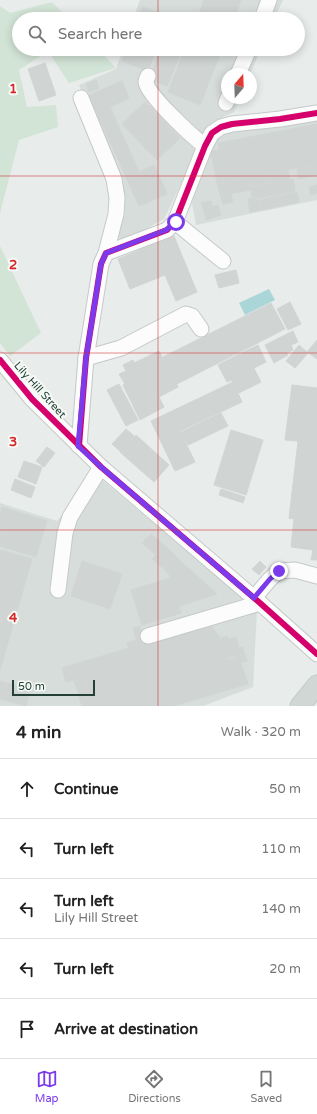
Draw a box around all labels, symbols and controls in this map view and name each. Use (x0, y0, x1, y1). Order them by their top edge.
search box (12, 12, 305, 56)
icon: search (26, 23, 48, 45)
text: Search here (58, 25, 142, 43)
north arrow (221, 68, 257, 104)
text: 1 (9, 81, 17, 97)
route start (167, 213, 185, 231)
text: 2 (9, 257, 17, 273)
street label: Lily Hill Street (11, 359, 69, 421)
text: 3 (9, 434, 17, 450)
route end (270, 562, 288, 580)
text: 4 (9, 610, 18, 626)
scale bar (12, 678, 95, 697)
text: 50 m (18, 680, 45, 693)
text: 4 min (16, 722, 61, 743)
text: Walk · 320 m (221, 724, 301, 740)
icon: ahead (16, 778, 38, 800)
text: Continue (54, 780, 118, 798)
text: 50 m (269, 781, 301, 797)
icon: left (16, 838, 38, 860)
text: Turn left (54, 840, 114, 858)
text: 110 m (261, 841, 301, 857)
text: Turn left (54, 892, 114, 910)
icon: left (16, 898, 38, 920)
text: 140 m (261, 901, 301, 917)
text: Lily Hill Street (54, 910, 138, 926)
icon: left (16, 958, 38, 980)
text: Turn left (54, 960, 114, 978)
text: 20 m (269, 961, 301, 977)
icon: arrive (16, 1018, 38, 1040)
text: Arrive at destination (54, 1020, 198, 1038)
tab: Map (35, 1068, 59, 1105)
tab: Directions (128, 1068, 181, 1105)
tab: Saved (250, 1068, 282, 1105)

